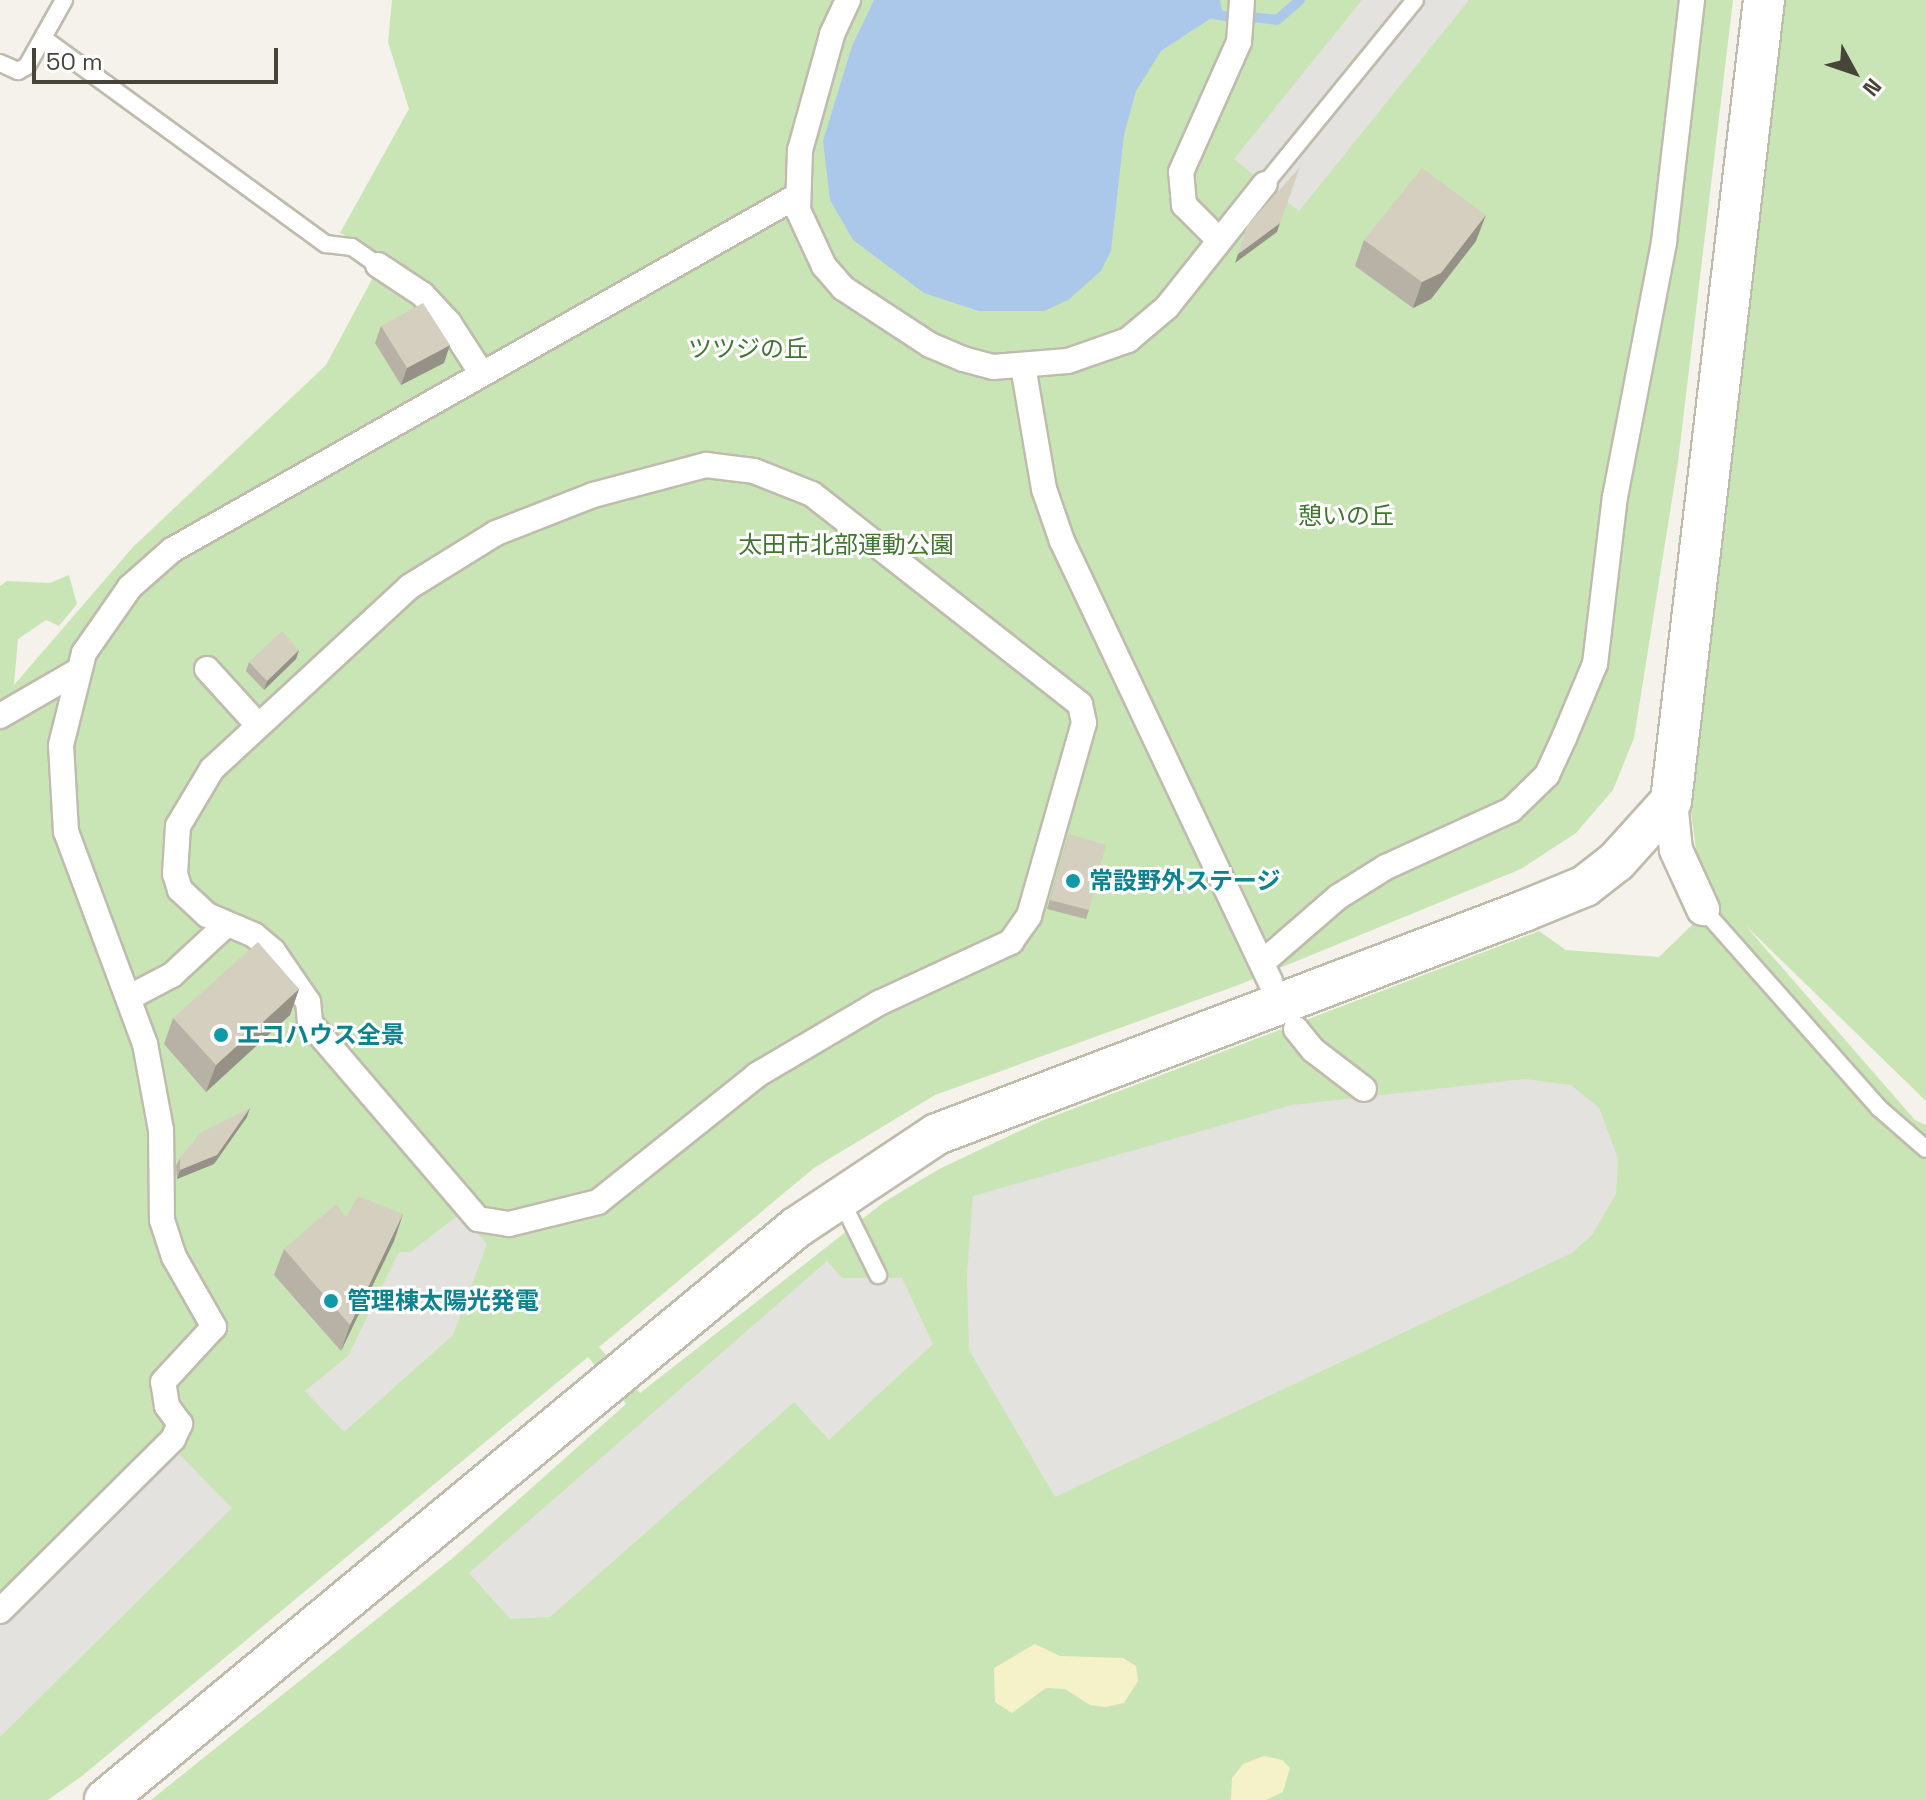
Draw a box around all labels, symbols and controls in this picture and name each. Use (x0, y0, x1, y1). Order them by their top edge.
scale bar (36, 32, 282, 82)
north arrow (1814, 32, 1894, 112)
text: 50 m (46, 46, 103, 77)
text: N (1857, 73, 1888, 102)
park label: ツツジの丘 (688, 335, 808, 363)
park label: 憩いの丘 (1298, 502, 1394, 530)
park label: 太田市北部運動公園 (738, 531, 954, 559)
place label: 常設野外ステージ (1089, 867, 1281, 895)
marker: 常設野外ステージ (1064, 872, 1082, 890)
place label: エコハウス全景 (237, 1021, 405, 1049)
marker: エコハウス全景 (212, 1026, 230, 1044)
place label: 管理棟太陽光発電 (347, 1287, 539, 1315)
marker: 管理棟太陽光発電 (322, 1292, 340, 1310)

